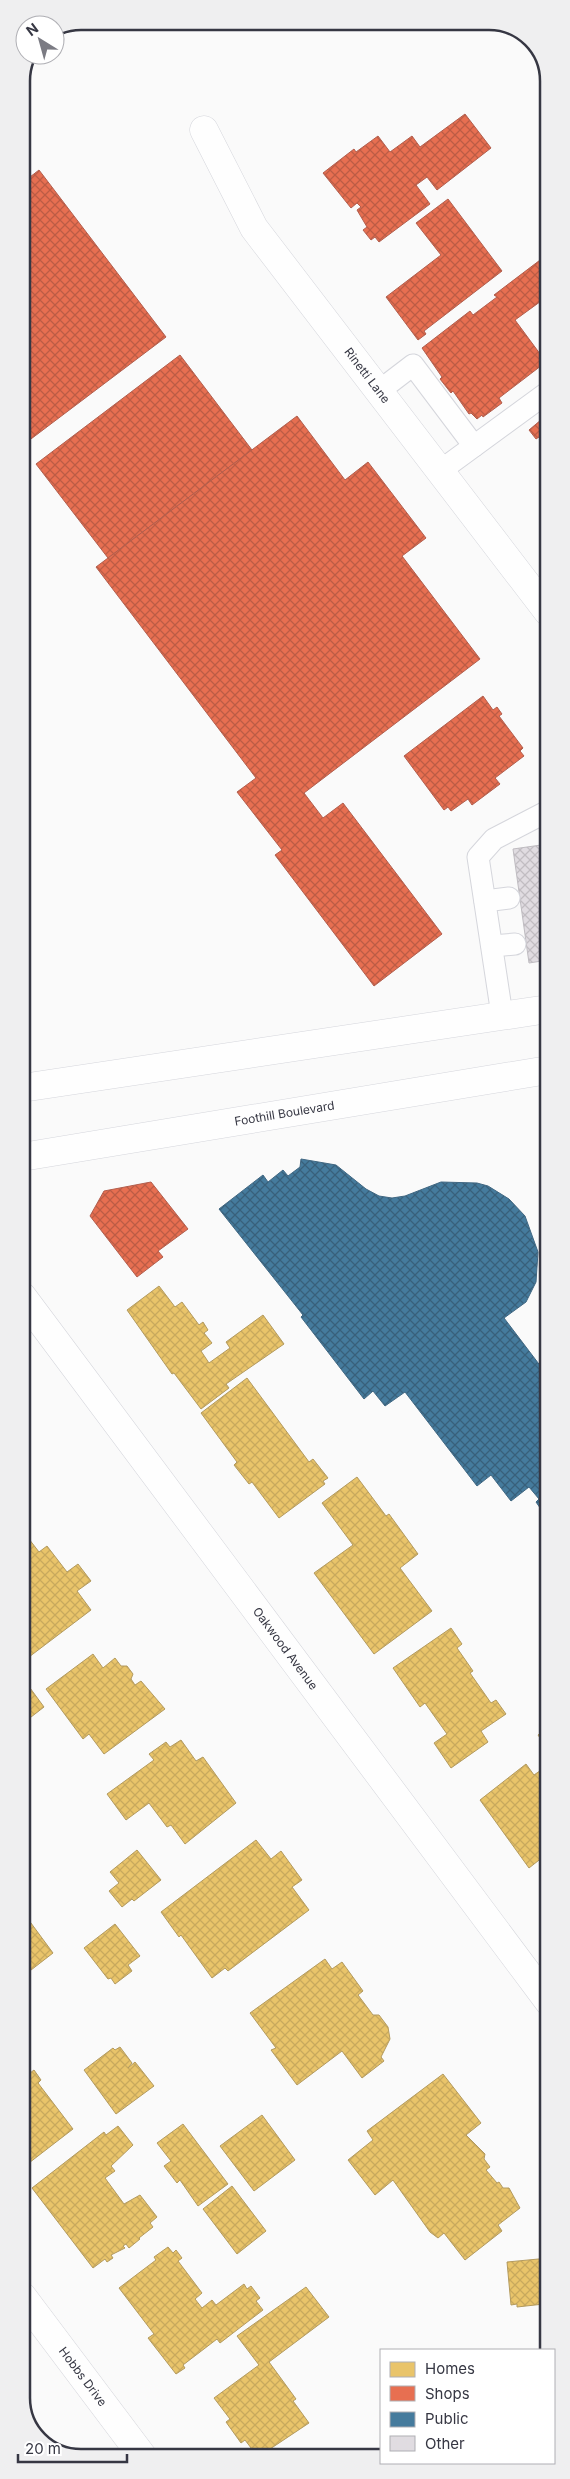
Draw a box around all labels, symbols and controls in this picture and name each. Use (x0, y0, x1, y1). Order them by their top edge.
north arrow (15, 15, 65, 65)
text: N (22, 19, 41, 39)
street label: Rinetti Lane (341, 345, 394, 406)
street label: Foothill Boulevard (233, 1097, 335, 1129)
street label: Oakwood Avenue (250, 1604, 321, 1693)
street label: Hobbs Drive (56, 2344, 110, 2409)
legend (380, 2349, 555, 2464)
text: Homes (425, 2359, 475, 2378)
text: Shops (425, 2384, 470, 2403)
text: Public (425, 2409, 468, 2428)
scale bar (18, 2432, 126, 2464)
text: Other (425, 2434, 465, 2453)
text: 20 m (25, 2439, 61, 2458)

